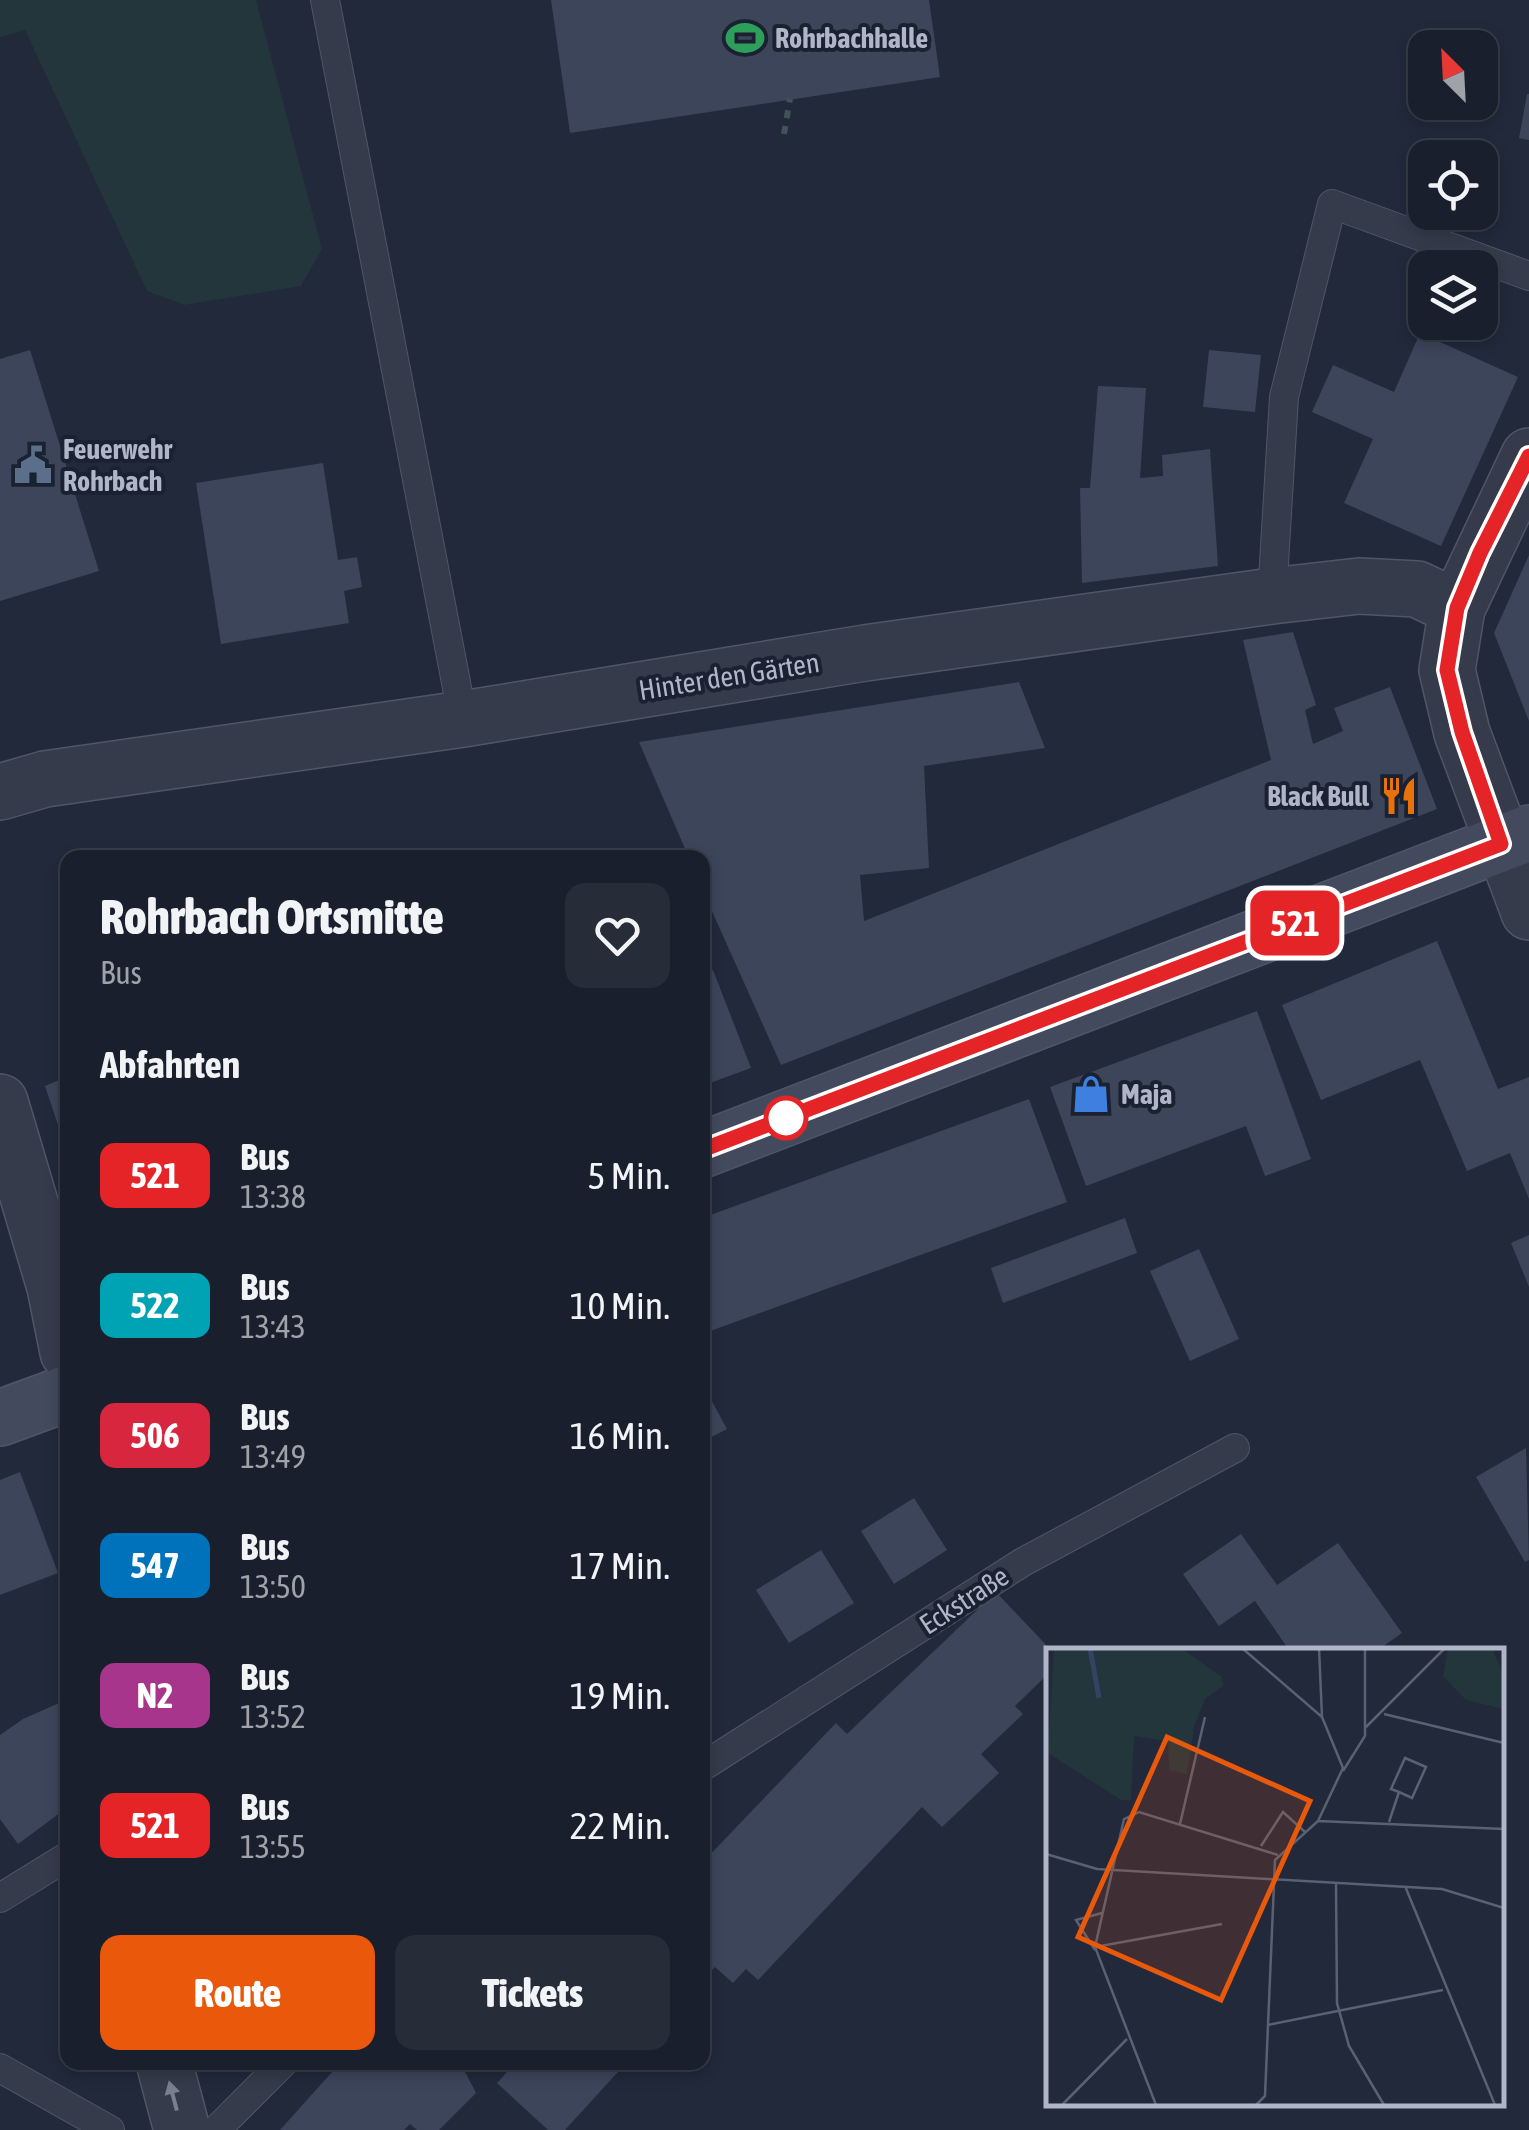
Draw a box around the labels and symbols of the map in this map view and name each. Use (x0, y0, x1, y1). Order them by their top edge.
sports icon: Rohrbachhalle (724, 17, 766, 59)
place label: Rohrbachhalle (775, 22, 928, 54)
north arrow (1408, 30, 1498, 120)
place label: Feuerwehr Rohrbach (63, 433, 173, 497)
public building icon: Feuerwehr Rohrbach (12, 444, 54, 486)
street label: Hinter den Gärten (637, 646, 821, 706)
restaurant icon: Black Bull (1378, 775, 1420, 817)
place label: Black Bull (1267, 780, 1370, 812)
line badge: 521 (1238, 890, 1352, 956)
shop icon: Maja (1070, 1073, 1112, 1115)
place label: Maja (1121, 1078, 1172, 1110)
unlabelled marker (765, 1097, 807, 1139)
street label: Eckstraße (914, 1560, 1014, 1640)
inset map (1046, 1648, 1504, 2105)
one-way arrow (164, 2080, 180, 2111)

